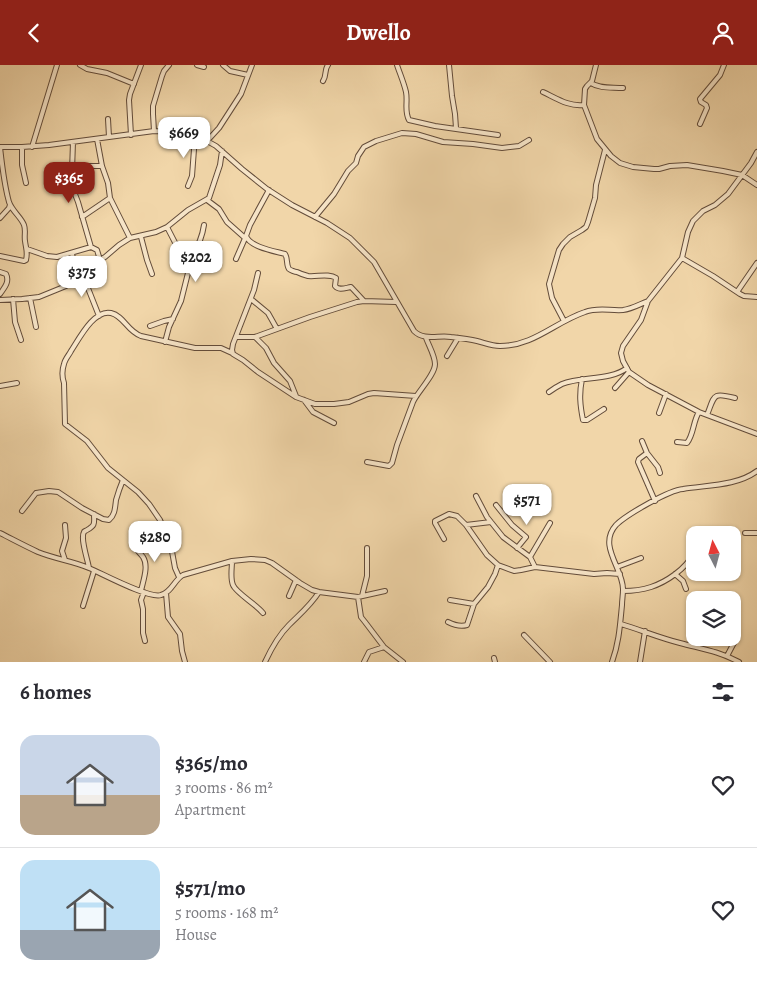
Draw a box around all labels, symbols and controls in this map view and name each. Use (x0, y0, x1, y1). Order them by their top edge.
text: Dwello (346, 18, 411, 48)
icon: back (20, 19, 48, 47)
icon: person (709, 19, 737, 47)
pin: $669 (154, 117, 214, 159)
text: $669 (169, 122, 199, 144)
pin: $365 (39, 161, 99, 204)
text: $365 (55, 167, 83, 189)
pin: $202 (166, 241, 226, 283)
text: $202 (181, 246, 211, 268)
pin: $375 (52, 255, 112, 298)
text: $375 (68, 261, 96, 283)
pin: $571 (497, 483, 557, 526)
text: $571 (514, 489, 540, 511)
pin: $280 (125, 521, 185, 563)
text: $280 (140, 526, 170, 548)
north arrow (686, 526, 741, 581)
map controls (686, 526, 741, 646)
button: layers (686, 591, 741, 646)
text: 6 homes (20, 678, 92, 706)
icon: filters (709, 678, 737, 706)
text: $365/mo (175, 749, 248, 777)
icon: home (60, 755, 120, 815)
icon: heart (709, 771, 737, 799)
text: 3 rooms · 86 m² (175, 777, 273, 799)
text: Apartment (175, 799, 246, 821)
text: $571/mo (175, 874, 246, 902)
icon: home (60, 880, 120, 940)
icon: heart (709, 896, 737, 924)
text: 5 rooms · 168 m² (175, 902, 279, 924)
text: House (175, 924, 217, 946)

